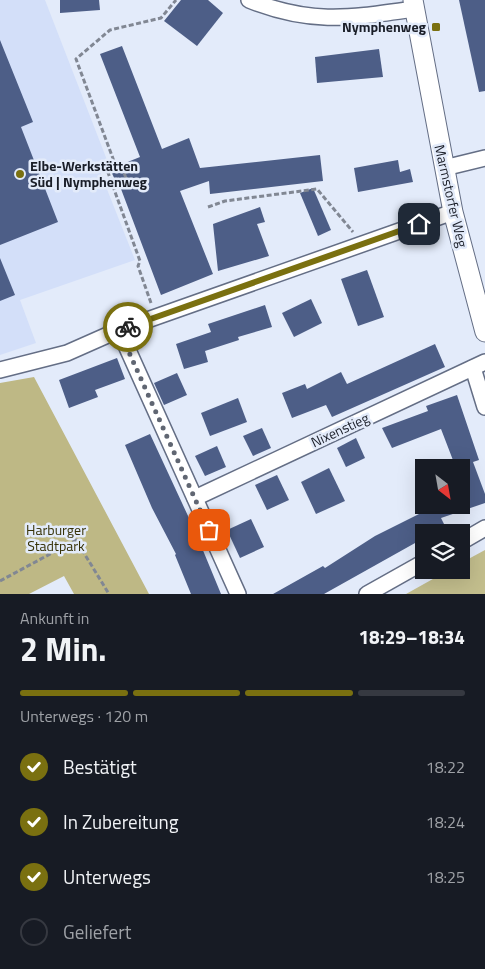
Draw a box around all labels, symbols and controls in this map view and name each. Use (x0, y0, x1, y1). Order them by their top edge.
place label: Nymphenweg (342, 16, 427, 37)
marker: Nymphenweg (430, 21, 442, 33)
street label: Marmstorfer Weg (429, 142, 474, 249)
place label: Elbe-Werkstätten Süd | Nymphenweg (30, 155, 148, 192)
marker: Elbe-Werkstätten Süd | Nymphenweg (14, 168, 26, 180)
pin (398, 203, 440, 245)
icon: home (405, 210, 433, 238)
courier (103, 302, 153, 352)
icon: bike (114, 313, 142, 341)
street label: Nixenstieg (307, 407, 372, 452)
north arrow (415, 459, 470, 514)
map controls (415, 459, 470, 579)
pin (188, 509, 230, 551)
icon: bag (195, 516, 223, 544)
park label: Harburger Stadtpark (26, 519, 86, 556)
button: layers (415, 524, 470, 579)
text: Ankunft in (20, 606, 89, 630)
text: 18:29–18:34 (358, 622, 465, 651)
text: 2 Min. (20, 625, 107, 673)
text: Unterwegs · 120 m (20, 704, 148, 728)
text: Bestätigt (63, 752, 137, 781)
icon: check (20, 753, 48, 781)
text: 18:22 (426, 755, 465, 779)
text: In Zubereitung (63, 807, 179, 836)
icon: check (20, 808, 48, 836)
text: 18:24 (426, 810, 465, 834)
text: Unterwegs (63, 862, 151, 891)
icon: check (20, 863, 48, 891)
text: 18:25 (426, 865, 465, 889)
text: Geliefert (63, 917, 131, 946)

